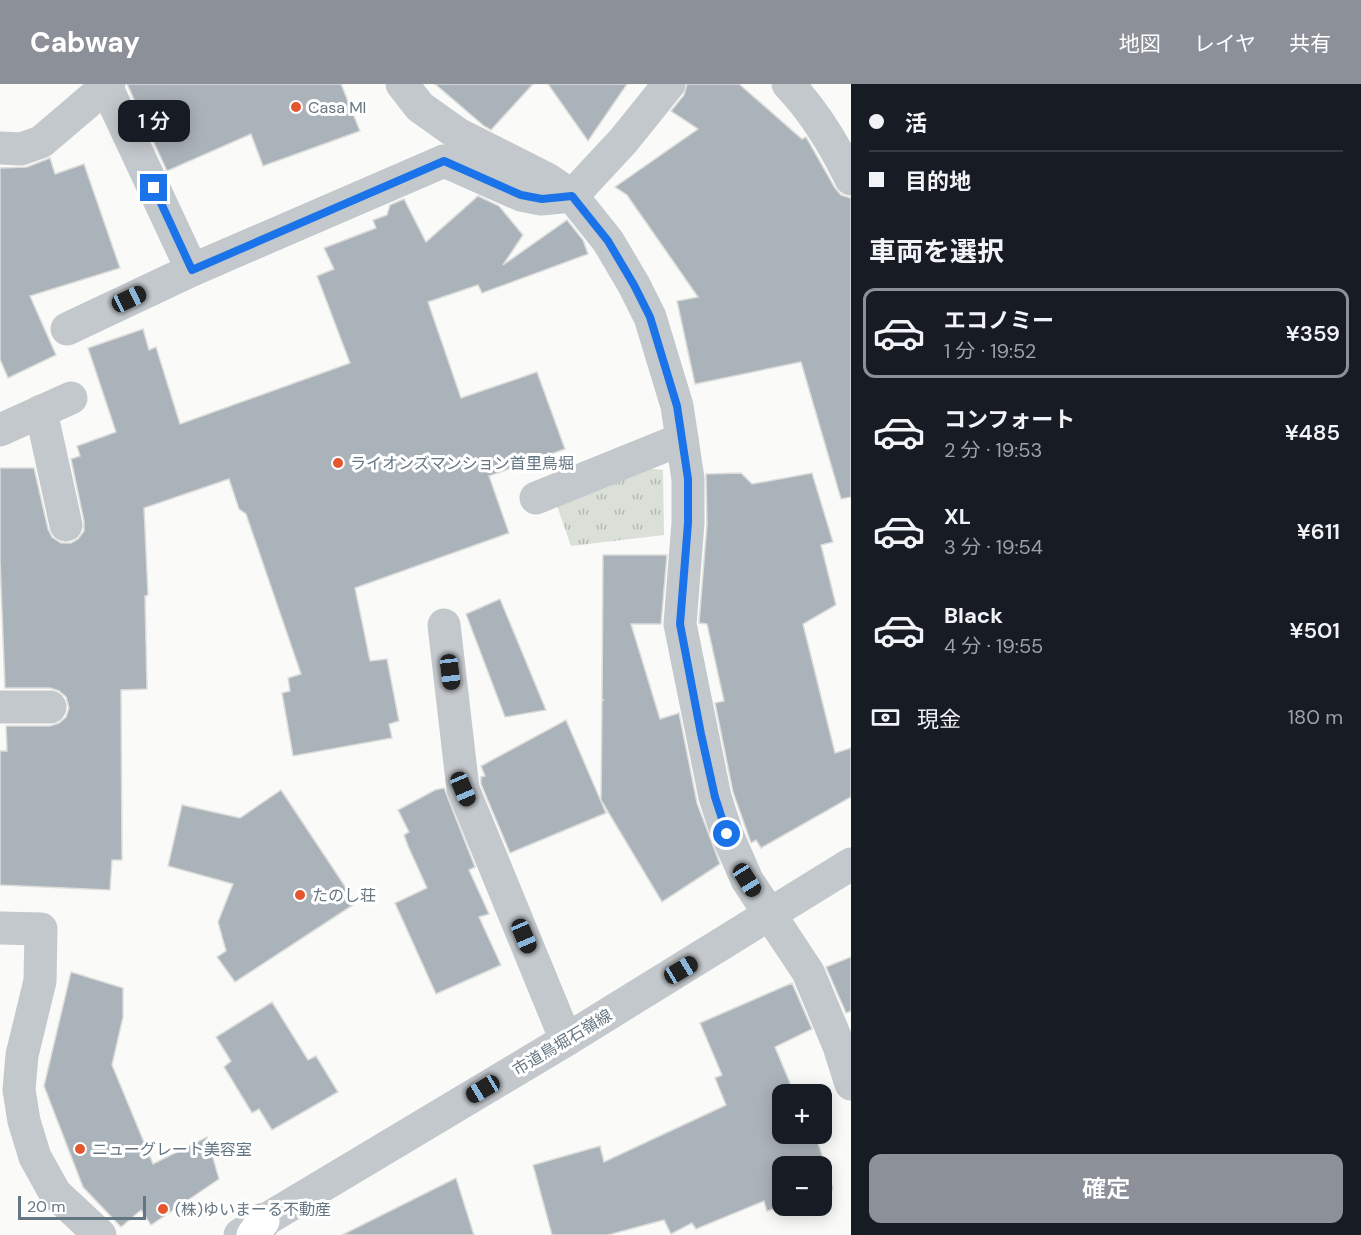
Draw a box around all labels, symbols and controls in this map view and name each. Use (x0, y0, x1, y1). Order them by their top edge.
text: Cabway (30, 24, 140, 61)
text: 地図 (1119, 30, 1161, 58)
text: レイヤ (1194, 30, 1256, 58)
text: 共有 (1289, 30, 1331, 58)
place label: Casa MI (308, 97, 366, 118)
marker: Casa MI (289, 100, 303, 114)
callout: 1 分 (118, 101, 190, 143)
text: 1 分 (138, 108, 170, 134)
text: 活 (905, 109, 927, 138)
text: 目的地 (905, 167, 971, 196)
route end (140, 174, 167, 201)
text: 車両を選択 (869, 234, 1004, 269)
car (109, 283, 149, 315)
icon: car (872, 306, 926, 360)
text: エコノミー (944, 306, 1054, 335)
text: ¥359 (1286, 319, 1340, 348)
text: 1 分 · 19:52 (944, 338, 1036, 364)
icon: car (872, 405, 926, 459)
text: コンフォート (944, 405, 1075, 434)
text: ¥485 (1285, 418, 1340, 447)
text: 2 分 · 19:53 (944, 437, 1042, 463)
place label: ライオンズマンション首里鳥堀 (350, 453, 574, 474)
marker: ライオンズマンション首里鳥堀 (331, 456, 345, 470)
text: XL (944, 502, 971, 531)
icon: car (872, 504, 926, 558)
text: ¥611 (1297, 517, 1340, 546)
text: 3 分 · 19:54 (944, 534, 1043, 560)
text: Black (944, 601, 1003, 630)
icon: car (872, 603, 926, 657)
text: ¥501 (1289, 616, 1340, 645)
text: 4 分 · 19:55 (944, 633, 1043, 659)
car (439, 653, 461, 691)
icon: cash (869, 701, 902, 734)
text: 180 m (1288, 704, 1343, 730)
text: 現金 (917, 705, 961, 734)
car (448, 769, 478, 809)
route start (713, 820, 740, 847)
car (730, 860, 764, 900)
place label: たのし荘 (312, 885, 376, 906)
marker: たのし荘 (293, 888, 307, 902)
car (509, 916, 539, 956)
car (661, 953, 701, 987)
street label: 市道鳥堀石嶺線 (509, 1005, 616, 1080)
car (463, 1072, 503, 1106)
map controls (772, 1084, 832, 1216)
button: + (772, 1084, 832, 1144)
place label: ニューグレート美容室 (92, 1139, 252, 1160)
marker: ニューグレート美容室 (73, 1142, 87, 1156)
button: 確定 (869, 1154, 1343, 1223)
button: − (772, 1156, 832, 1216)
scale bar (18, 1193, 146, 1220)
text: 20 m (27, 1196, 66, 1217)
place label: (株)ゆいまーる不動産 (175, 1199, 331, 1220)
marker: (株)ゆいまーる不動産 (156, 1202, 170, 1216)

